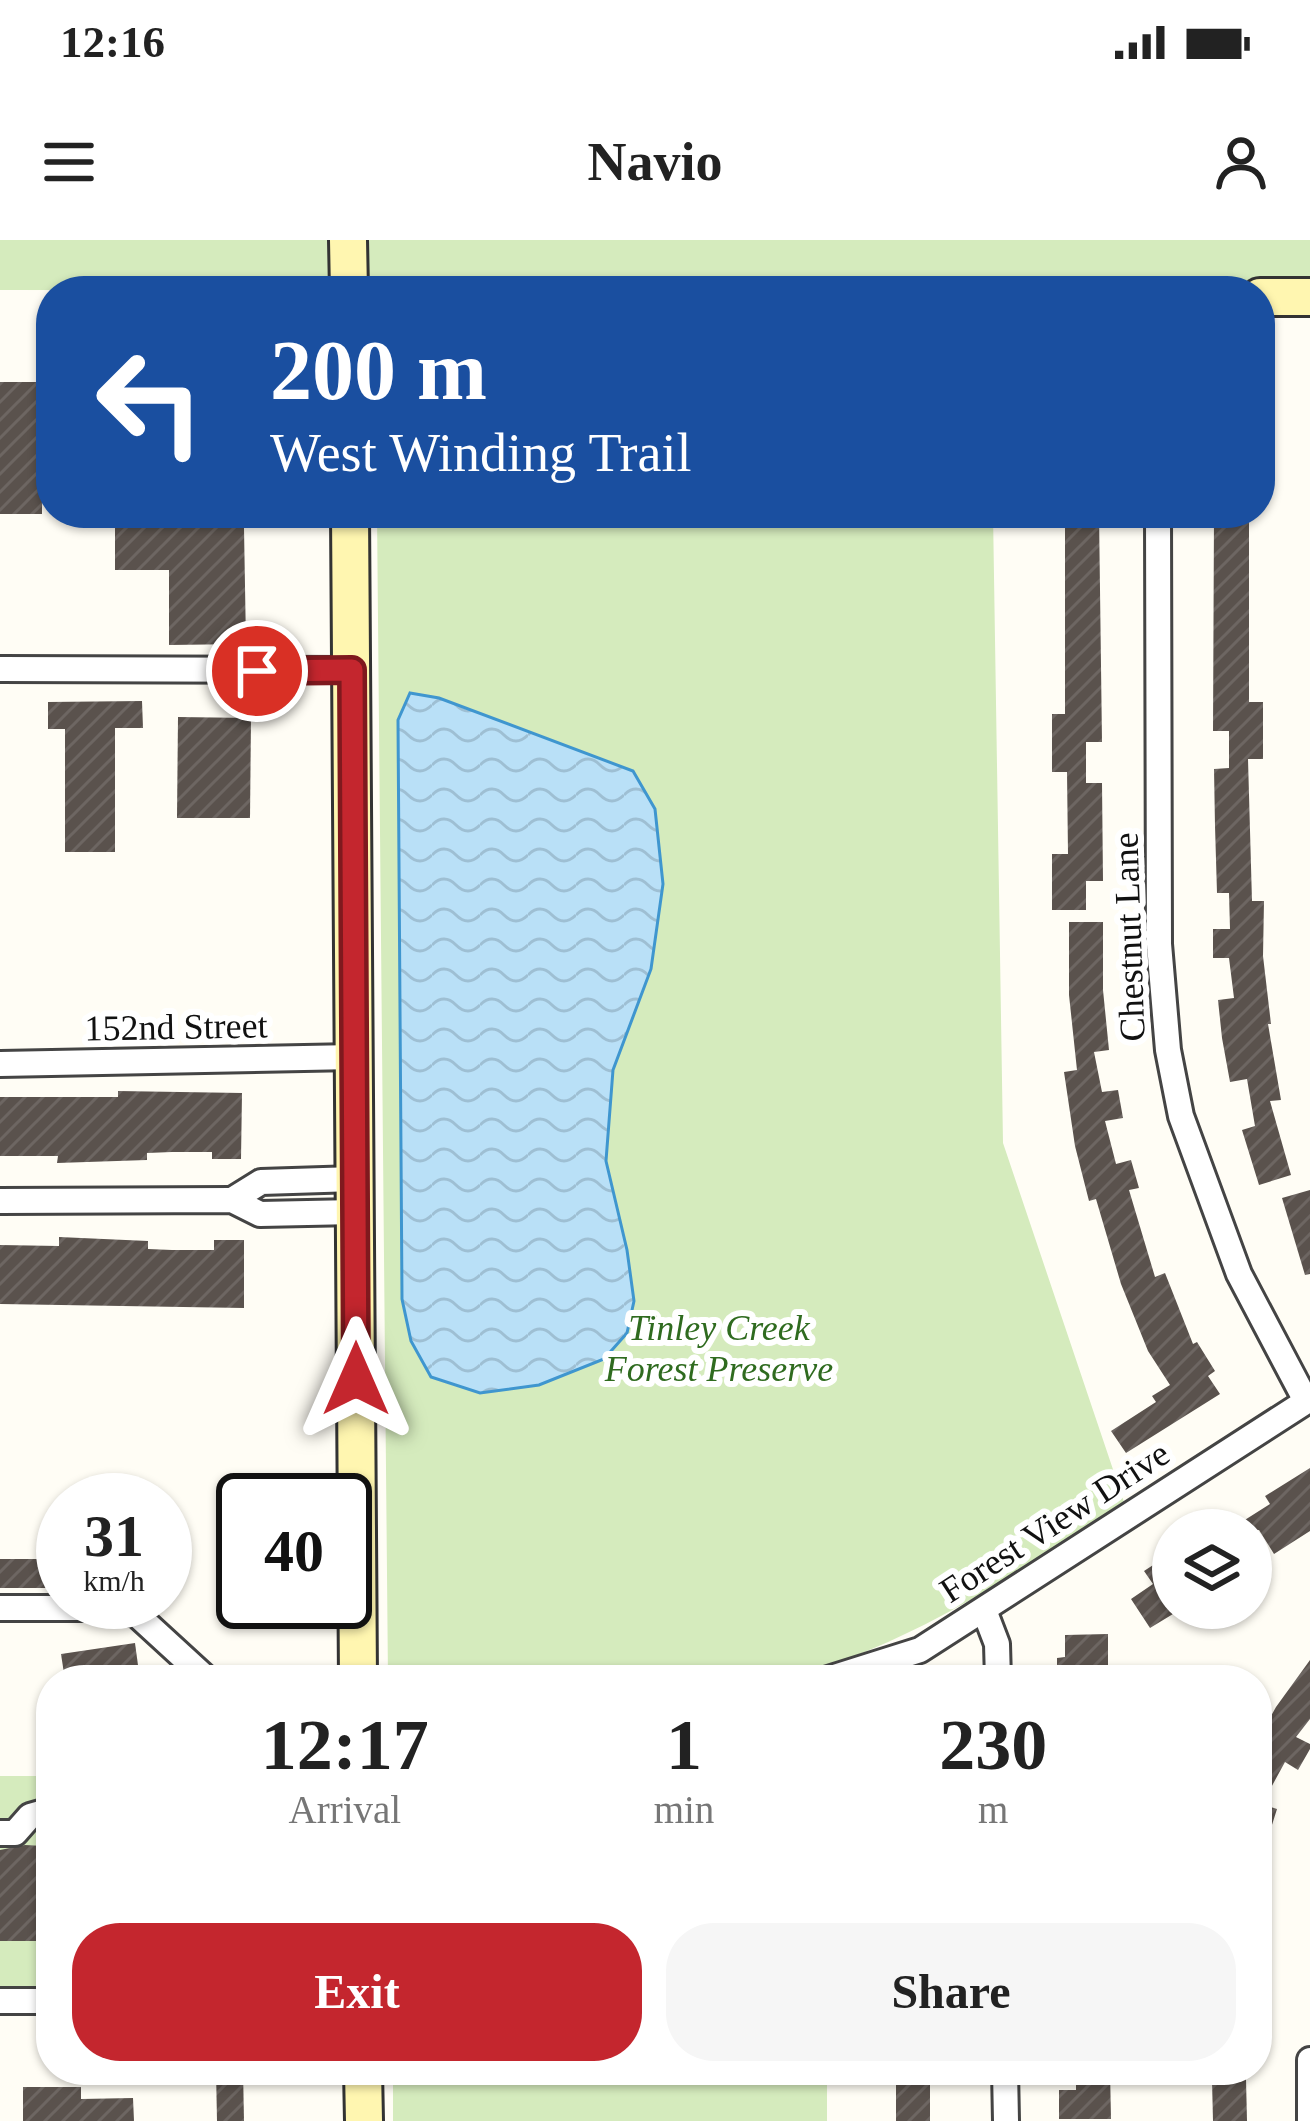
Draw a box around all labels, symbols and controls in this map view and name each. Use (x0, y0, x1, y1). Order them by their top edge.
text: 12:16 (60, 17, 165, 67)
icon: menu (36, 129, 102, 195)
icon: person (1208, 129, 1274, 195)
text: Navio (588, 132, 723, 192)
icon: left (72, 324, 228, 480)
text: 200 m (270, 324, 487, 417)
text: West Winding Trail (270, 423, 692, 483)
pin (206, 620, 308, 722)
icon: arrive (224, 638, 290, 704)
street label: Chestnut Lane (1105, 832, 1153, 1042)
street label: 152nd Street (84, 1005, 268, 1049)
park label: Tinley Creek Forest Preserve (604, 1308, 833, 1389)
position arrow (293, 1316, 419, 1442)
street label: Forest View Drive (932, 1433, 1177, 1611)
speed limit sign: 40 (216, 1473, 372, 1629)
text: 31 (84, 1503, 144, 1569)
map controls (1152, 1509, 1272, 1629)
button: layers (1152, 1509, 1272, 1629)
text: km/h (83, 1564, 145, 1597)
text: 12:17 (261, 1705, 429, 1785)
text: 1 (666, 1705, 702, 1785)
text: 230 (939, 1705, 1047, 1785)
text: Arrival (289, 1788, 401, 1831)
text: min (654, 1788, 714, 1831)
text: m (978, 1788, 1008, 1831)
button: Exit (72, 1923, 642, 2061)
button: Share (666, 1923, 1236, 2061)

